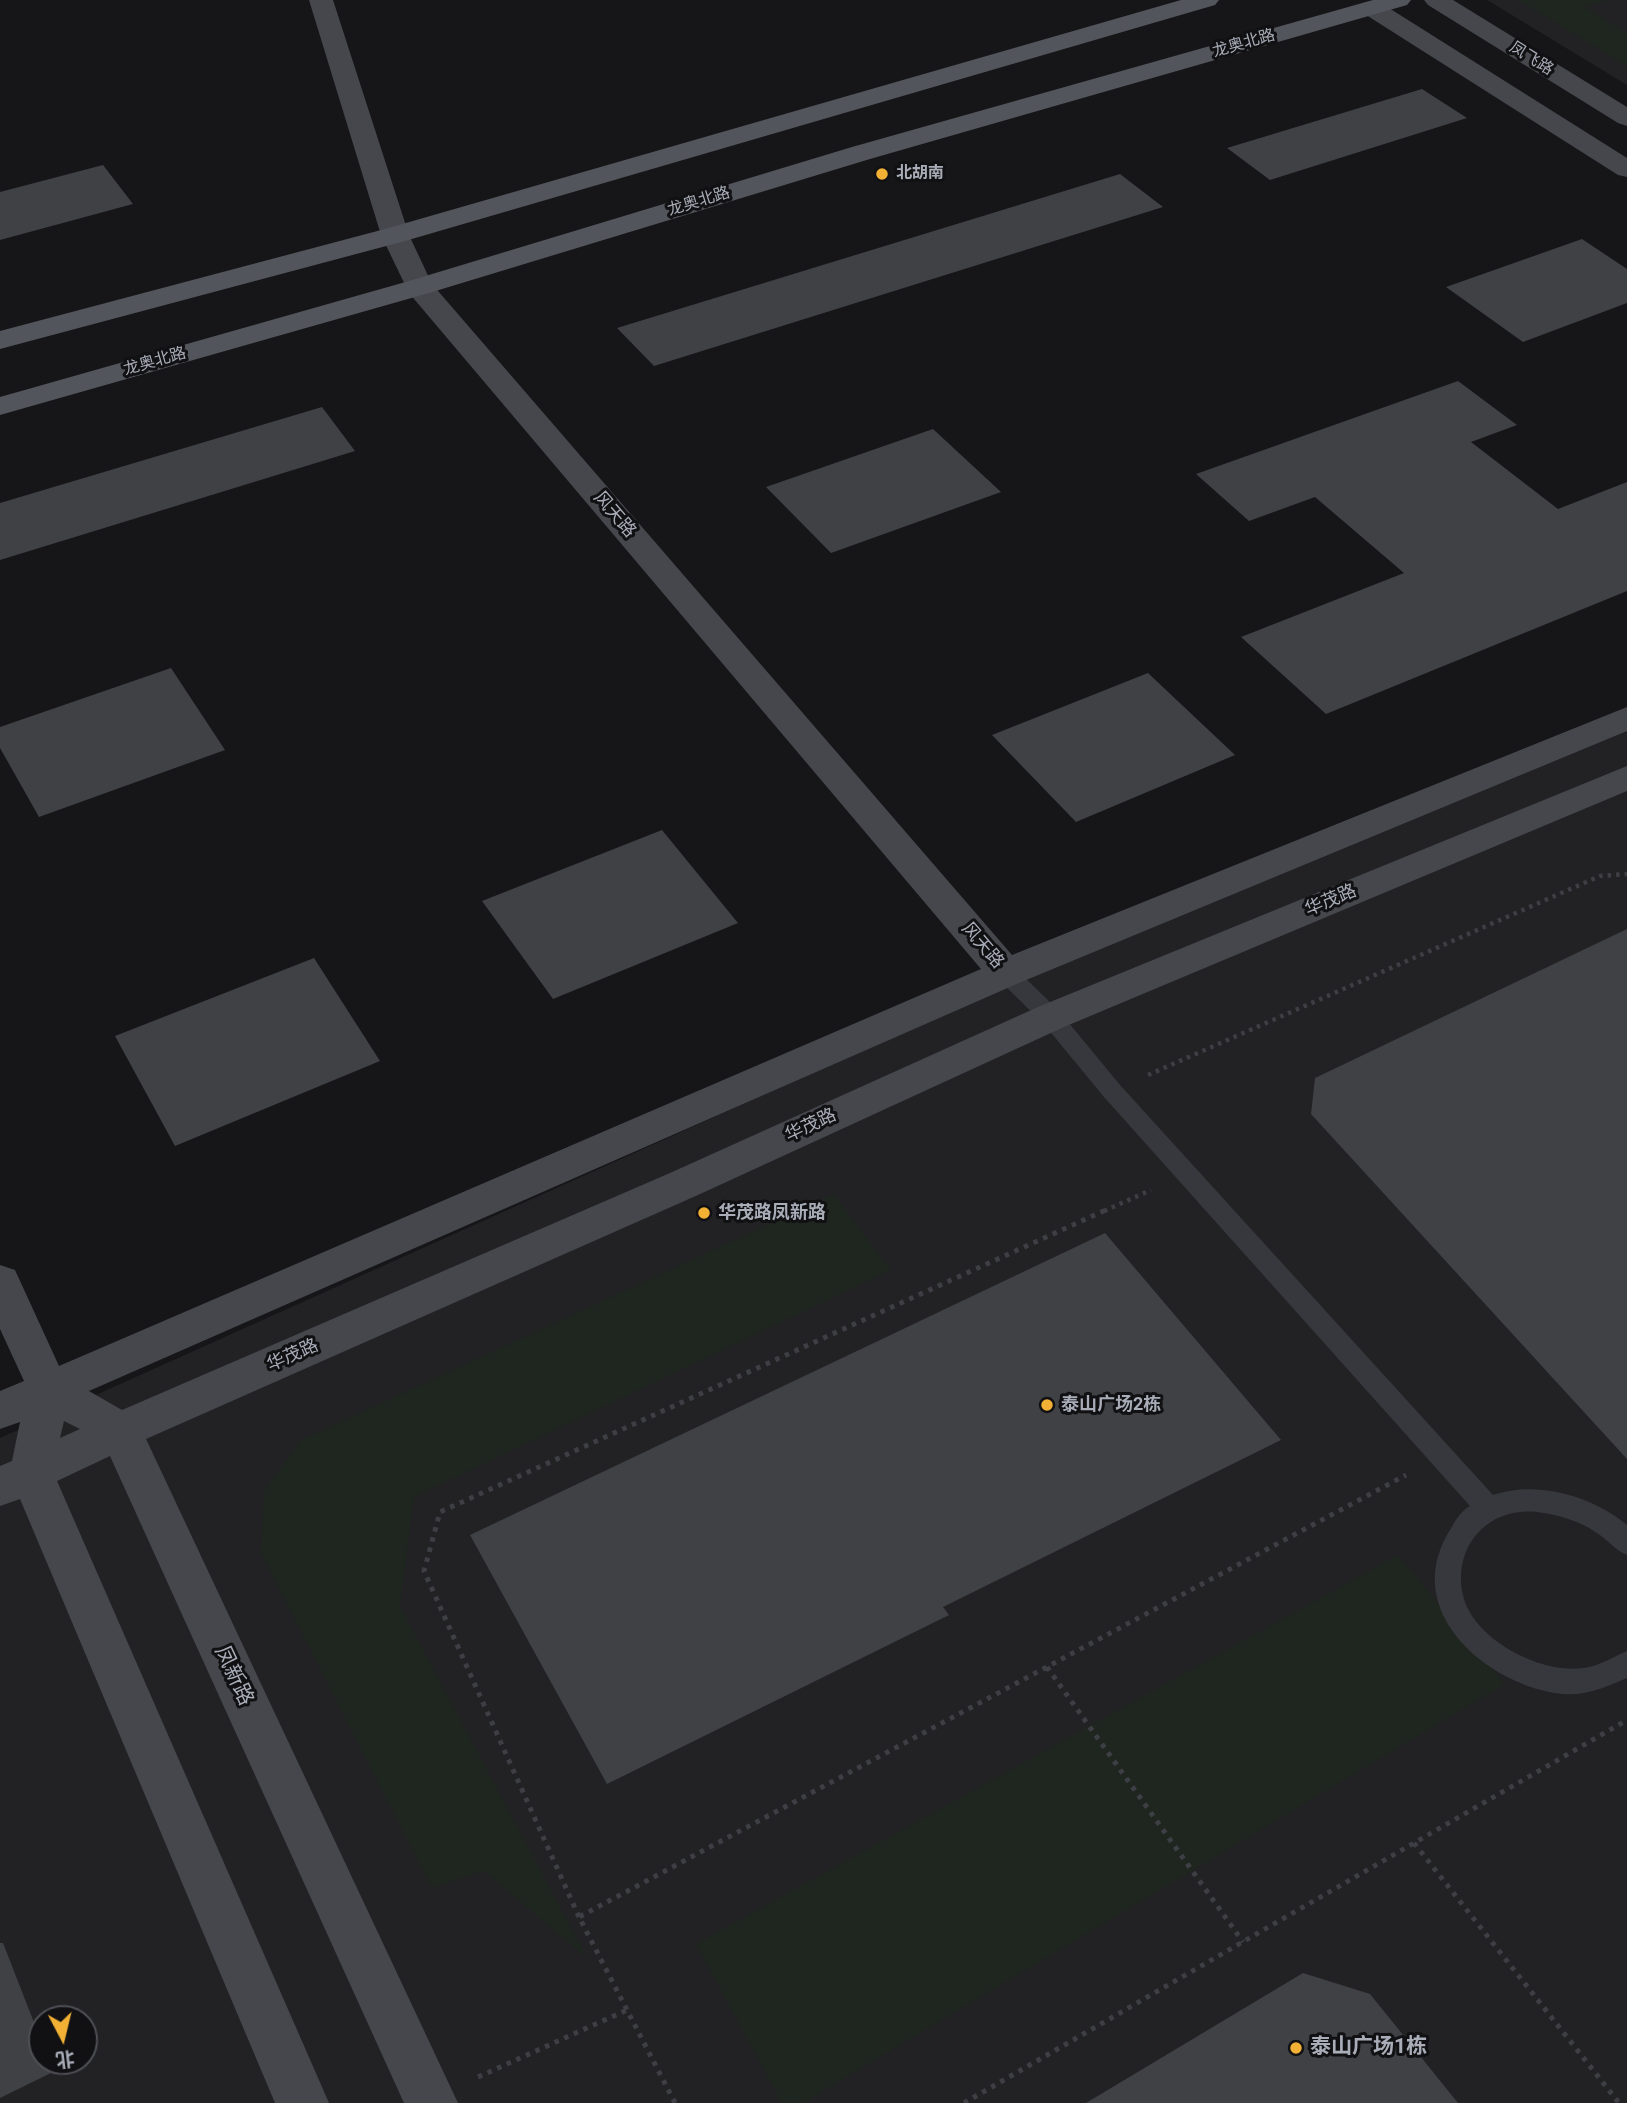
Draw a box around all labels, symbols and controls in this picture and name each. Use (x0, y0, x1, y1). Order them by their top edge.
street label: 龙奥北路 (1211, 26, 1277, 62)
street label: 凤飞路 (1506, 38, 1556, 80)
place label: 北胡南 (896, 164, 944, 184)
marker: 北胡南 (874, 166, 890, 182)
street label: 龙奥北路 (666, 183, 732, 221)
street label: 龙奥北路 (122, 344, 188, 380)
street label: 风天路 (588, 488, 640, 542)
street label: 华茂路 (1302, 881, 1360, 921)
street label: 风天路 (956, 919, 1008, 973)
street label: 华茂路 (782, 1105, 840, 1147)
place label: 华茂路凤新路 (718, 1202, 826, 1224)
marker: 华茂路凤新路 (696, 1205, 712, 1221)
street label: 华茂路 (264, 1335, 322, 1377)
place label: 泰山广场2栋 (1061, 1394, 1161, 1416)
marker: 泰山广场2栋 (1039, 1397, 1055, 1413)
street label: 凤新路 (208, 1642, 258, 1710)
north arrow (28, 2005, 98, 2075)
place label: 泰山广场1栋 (1310, 2035, 1427, 2061)
marker: 泰山广场1栋 (1288, 2040, 1304, 2056)
text: 北 (55, 2047, 76, 2072)

